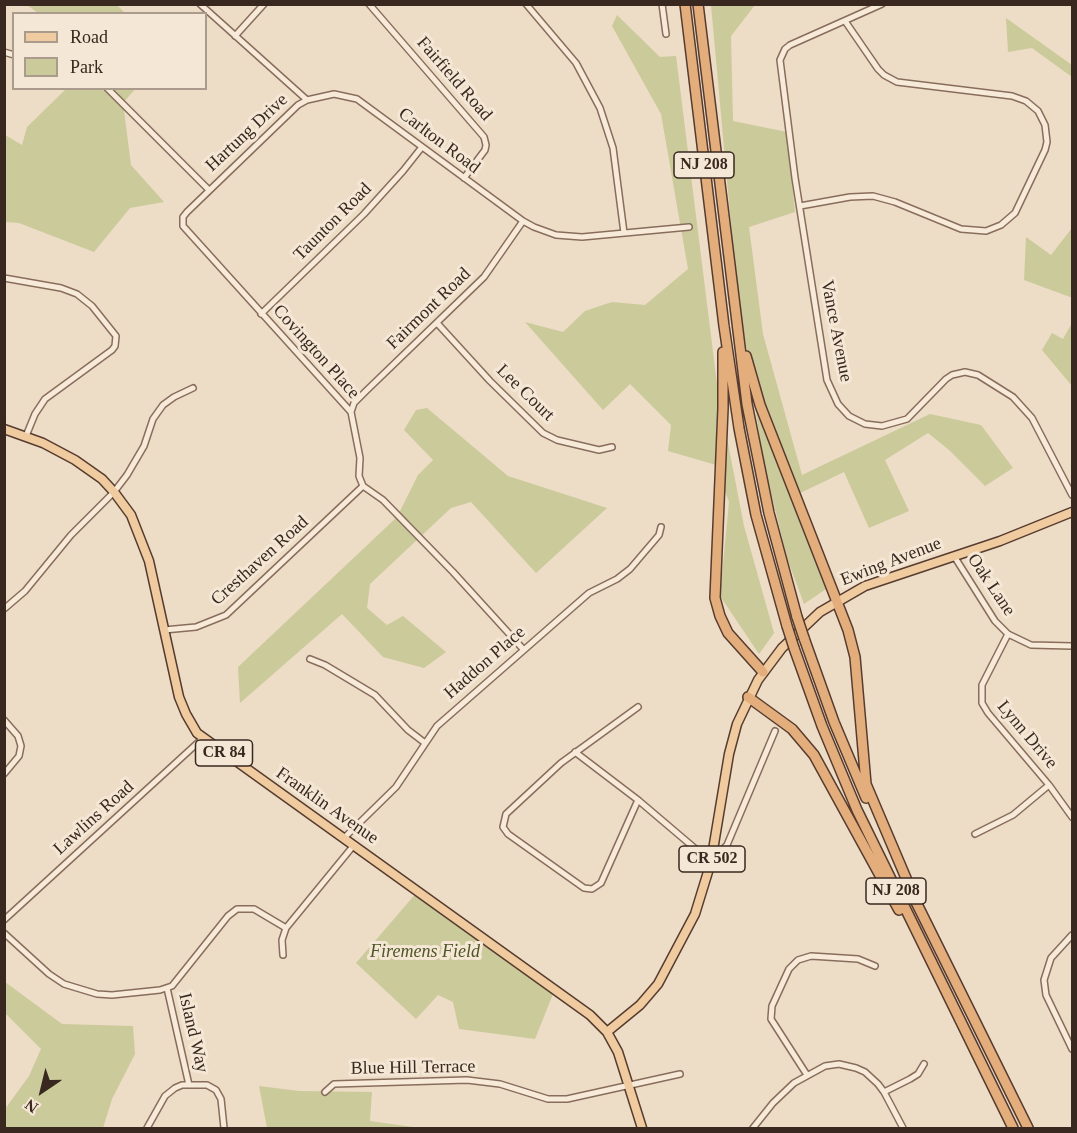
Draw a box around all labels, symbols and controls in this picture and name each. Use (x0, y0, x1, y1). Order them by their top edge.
legend (12, 12, 207, 90)
text: Road (70, 27, 108, 47)
street label: Fairfield Road (412, 32, 496, 126)
text: Park (70, 57, 103, 77)
street label: Hartung Drive (201, 89, 293, 177)
street label: Carlton Road (394, 103, 484, 179)
road number: NJ 208 (674, 152, 734, 178)
street label: Taunton Road (290, 179, 376, 265)
street label: Fairmont Road (382, 264, 476, 354)
street label: Vance Avenue (816, 278, 856, 384)
street label: Covington Place (268, 300, 364, 404)
street label: Lee Court (491, 360, 559, 426)
street label: Cresthaven Road (207, 512, 313, 610)
street label: Ewing Avenue (838, 533, 944, 591)
street label: Oak Lane (962, 550, 1020, 620)
street label: Haddon Place (440, 622, 530, 704)
street label: Lynn Drive (992, 696, 1062, 774)
road number: CR 84 (196, 740, 252, 766)
street label: Franklin Avenue (272, 763, 382, 849)
street label: Lawlins Road (49, 776, 139, 860)
road number: CR 502 (679, 846, 745, 872)
road number: NJ 208 (866, 878, 926, 904)
park label: Firemens Field (370, 941, 480, 963)
street label: Island Way (173, 991, 213, 1075)
street label: Blue Hill Terrace (350, 1056, 476, 1080)
north arrow (12, 1061, 72, 1121)
text: N (22, 1096, 41, 1116)

